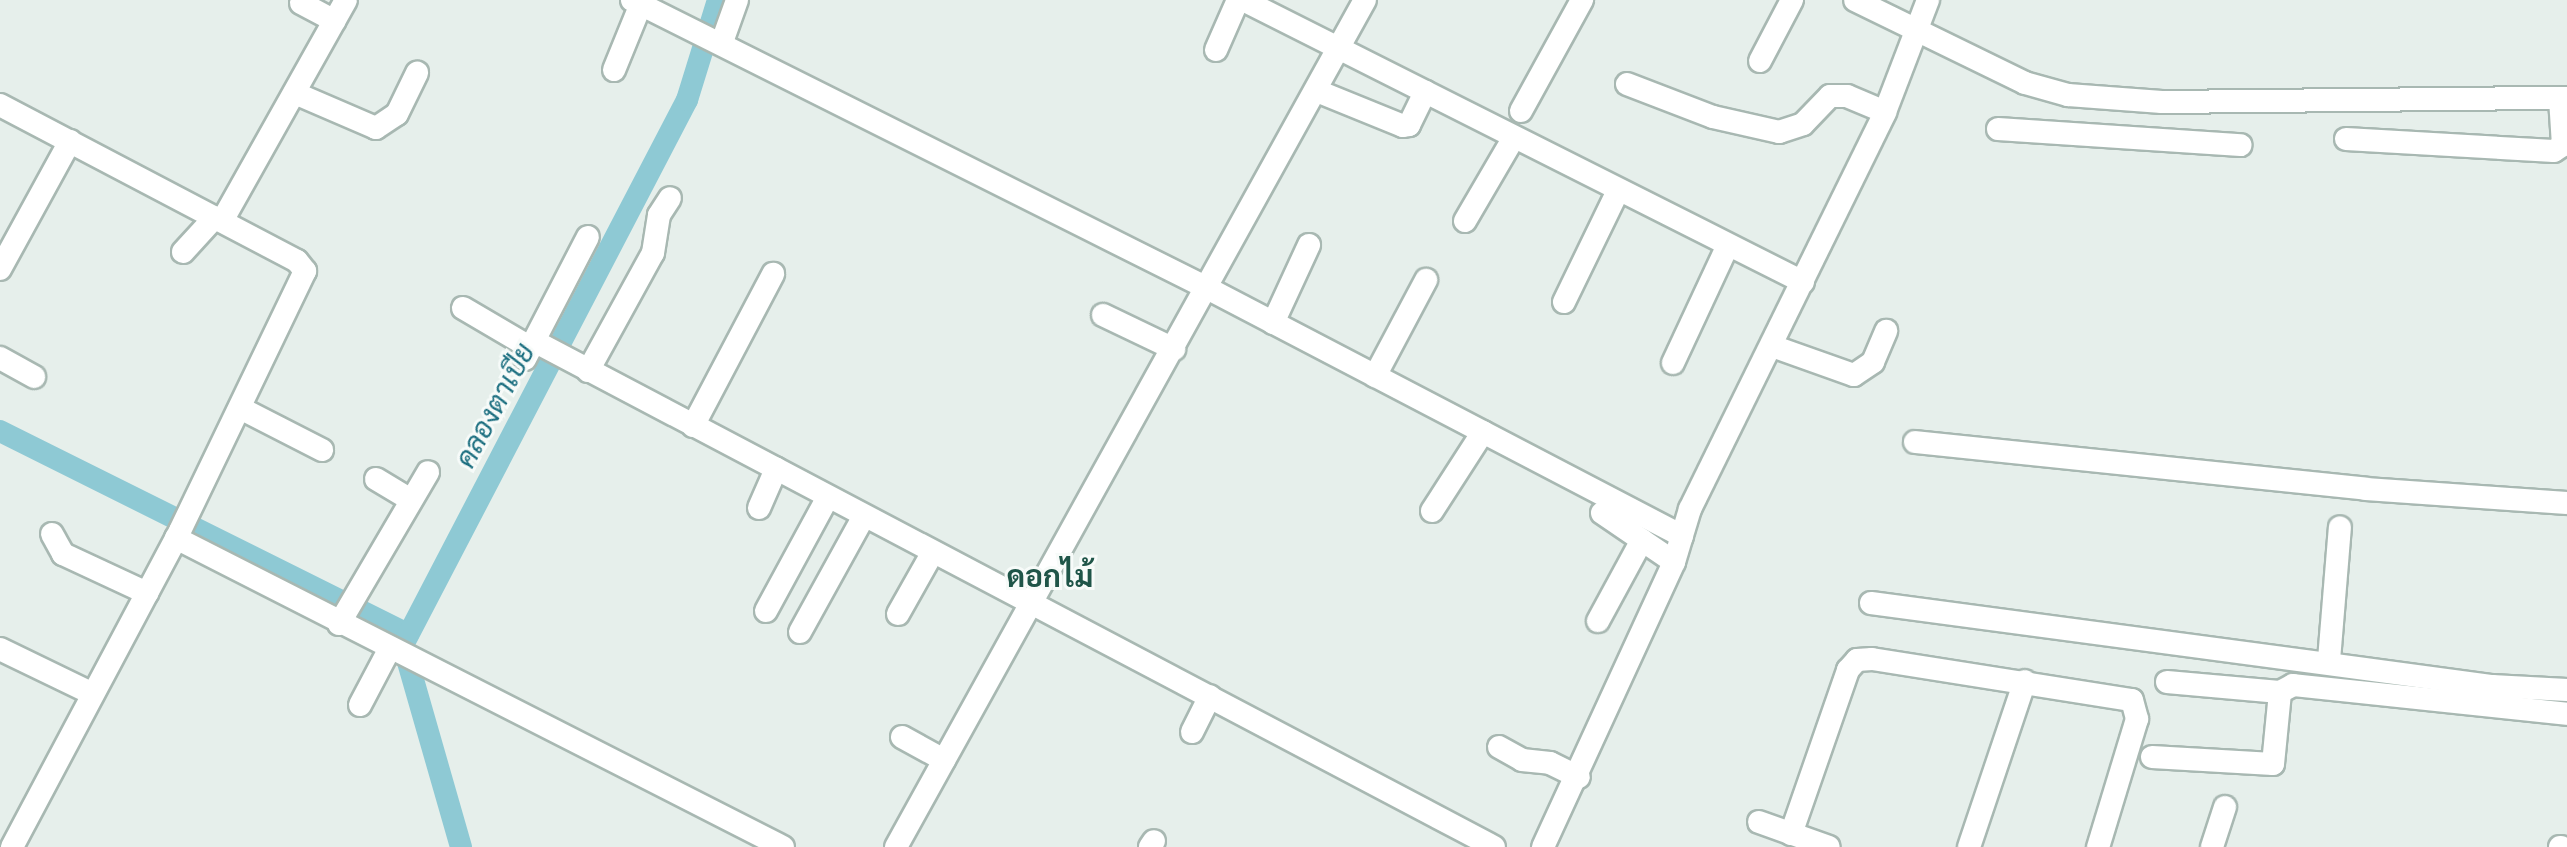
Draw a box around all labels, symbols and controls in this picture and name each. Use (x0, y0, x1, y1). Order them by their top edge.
water label: คลองตาเปีย (447, 337, 541, 473)
district label: ดอกไม้ (1007, 557, 1093, 593)

